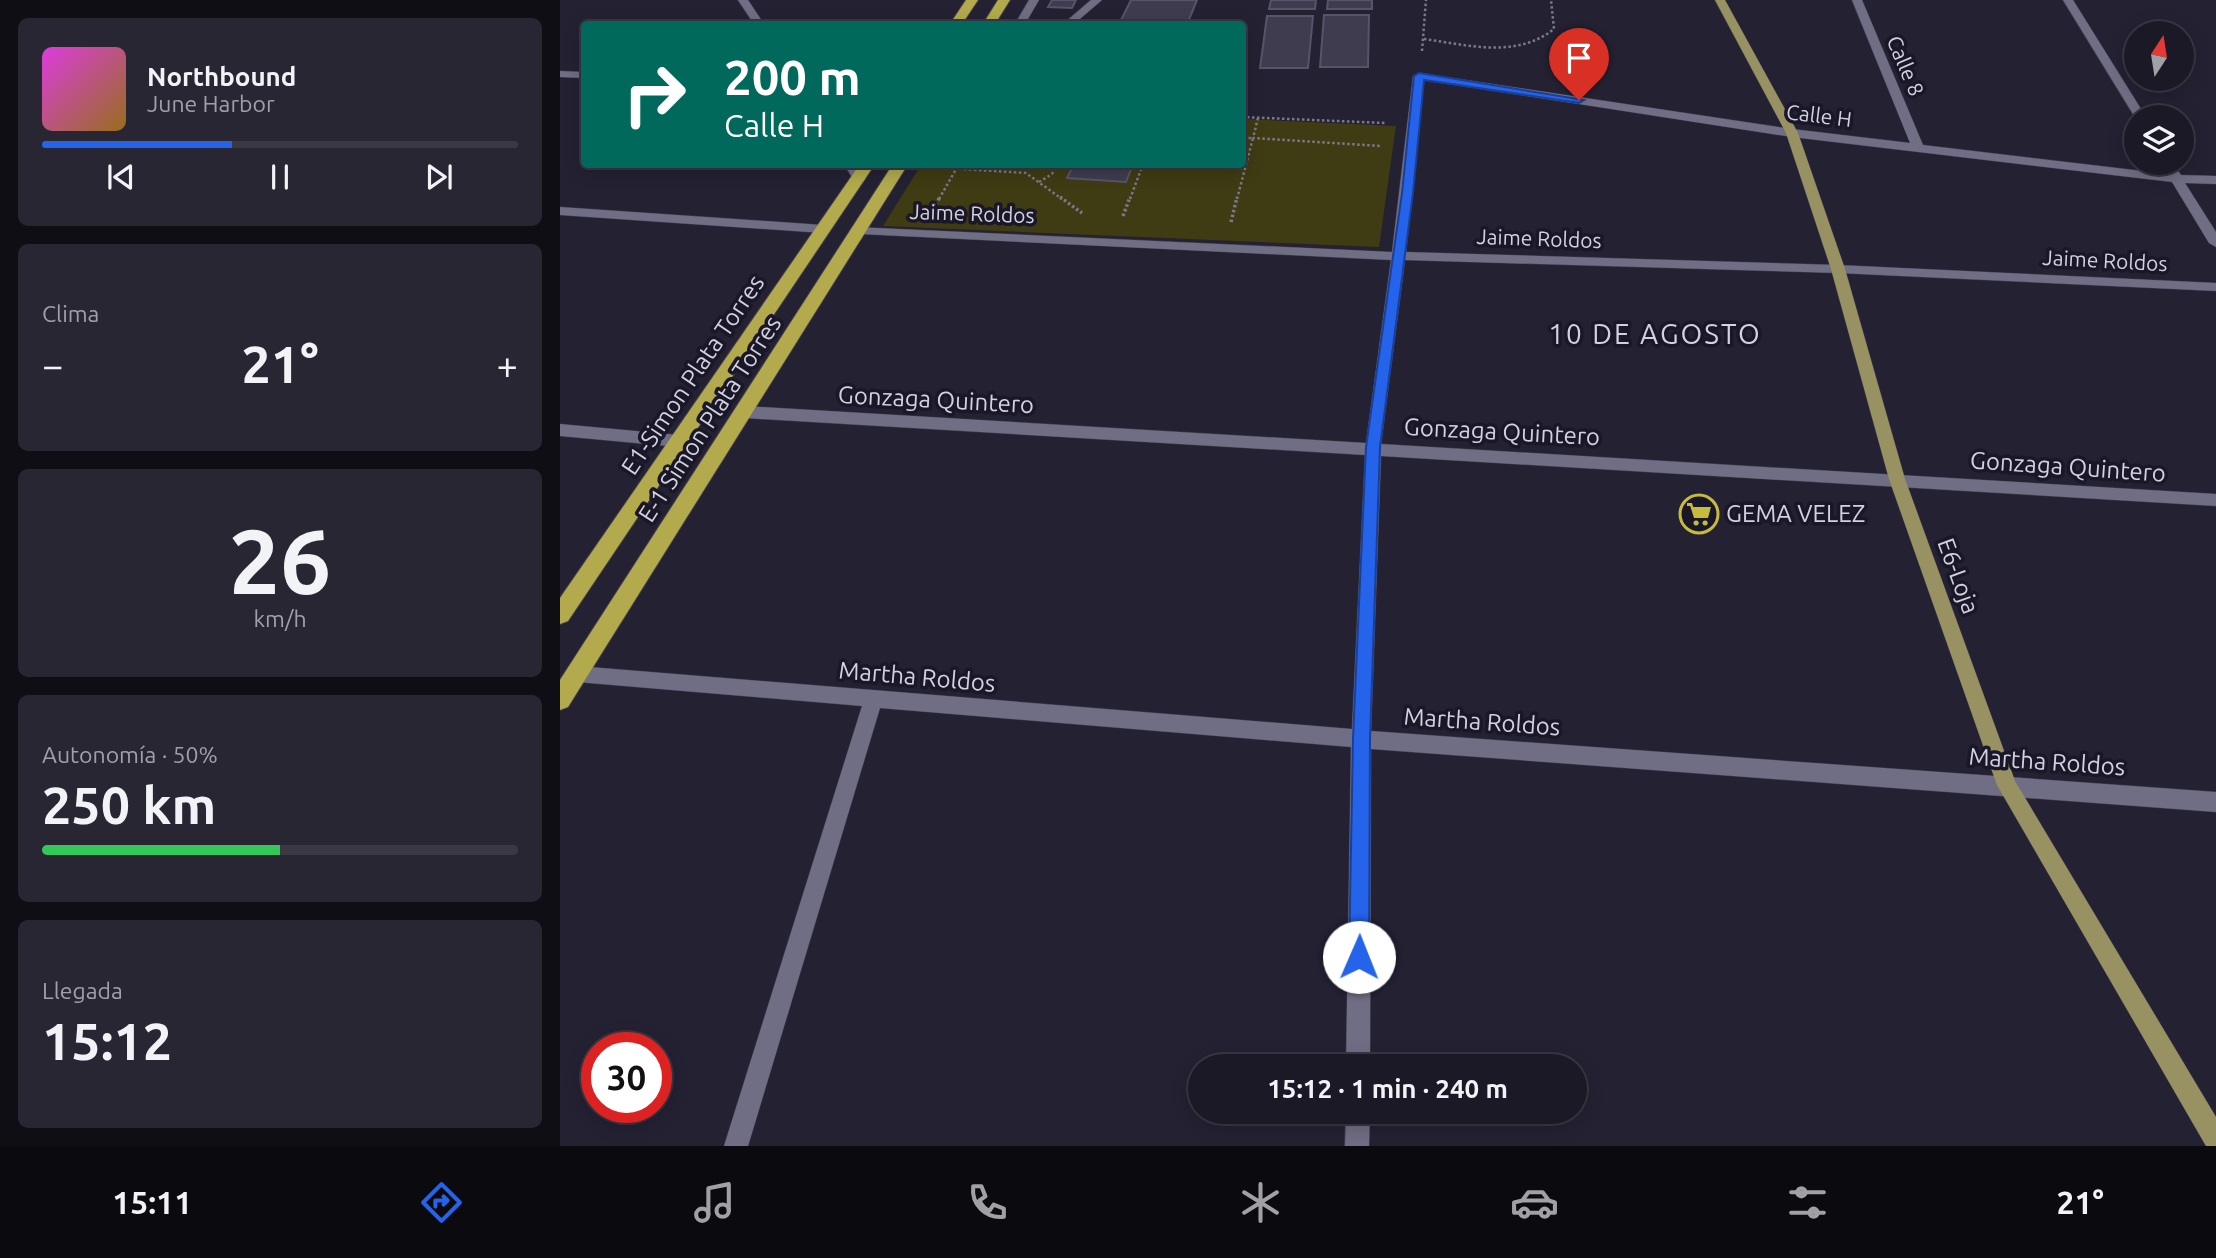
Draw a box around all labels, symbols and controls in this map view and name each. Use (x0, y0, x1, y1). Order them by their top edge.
north arrow (2124, 21, 2194, 91)
map controls (2124, 21, 2194, 175)
pin (1549, 28, 1609, 100)
street label: Calle 8 (1883, 32, 1929, 99)
icon: arrive (1560, 39, 1598, 77)
icon: right (609, 49, 700, 140)
text: 200 m (724, 49, 861, 104)
text: Northbound (147, 62, 296, 91)
text: June Harbor (147, 91, 275, 116)
street label: Calle H (1785, 99, 1853, 131)
button: layers (2124, 105, 2194, 175)
text: Calle H (724, 107, 824, 143)
icon: previous (102, 158, 140, 196)
icon: pause (261, 158, 299, 196)
icon: next (420, 158, 458, 196)
street label: Jaime Roldos (909, 199, 1035, 227)
street label: Jaime Roldos (1476, 224, 1602, 252)
street label: Jaime Roldos (2042, 245, 2168, 275)
street label: E1-Simon Plata Torres (616, 270, 769, 480)
text: Clima (42, 301, 99, 326)
street label: E-1 Simon Plata Torres (633, 311, 786, 527)
district label: 10 DE AGOSTO (1548, 318, 1762, 349)
text: 21° (241, 335, 319, 393)
text: − (42, 344, 63, 386)
text: + (497, 344, 518, 386)
street label: Gonzaga Quintero (837, 381, 1035, 418)
street label: Gonzaga Quintero (1403, 413, 1601, 450)
street label: Gonzaga Quintero (1969, 446, 2167, 487)
supermarket icon: GEMA VELEZ (1678, 493, 1720, 535)
place label: GEMA VELEZ (1726, 500, 1865, 527)
text: 26 (229, 509, 331, 611)
street label: E6-Loja (1932, 534, 1985, 617)
text: km/h (253, 606, 307, 631)
street label: Martha Roldos (838, 656, 996, 697)
street label: Martha Roldos (1403, 703, 1561, 740)
text: Autonomía · 50% (42, 742, 218, 767)
street label: Martha Roldos (1968, 743, 2126, 780)
text: 250 km (42, 776, 216, 834)
position arrow (1322, 920, 1396, 994)
text: Llegada (42, 978, 123, 1003)
text: 15:12 (42, 1012, 172, 1070)
speed limit sign: 30 (581, 1032, 672, 1123)
text: 15:12 · 1 min · 240 m (1267, 1074, 1508, 1103)
icon: directions (417, 1178, 466, 1227)
icon: music (690, 1178, 739, 1227)
icon: phone (963, 1178, 1012, 1227)
icon: climate (1236, 1178, 1285, 1227)
icon: car (1510, 1178, 1559, 1227)
icon: filters (1783, 1178, 1832, 1227)
text: 15:11 (112, 1184, 192, 1220)
text: 21° (2056, 1184, 2104, 1220)

